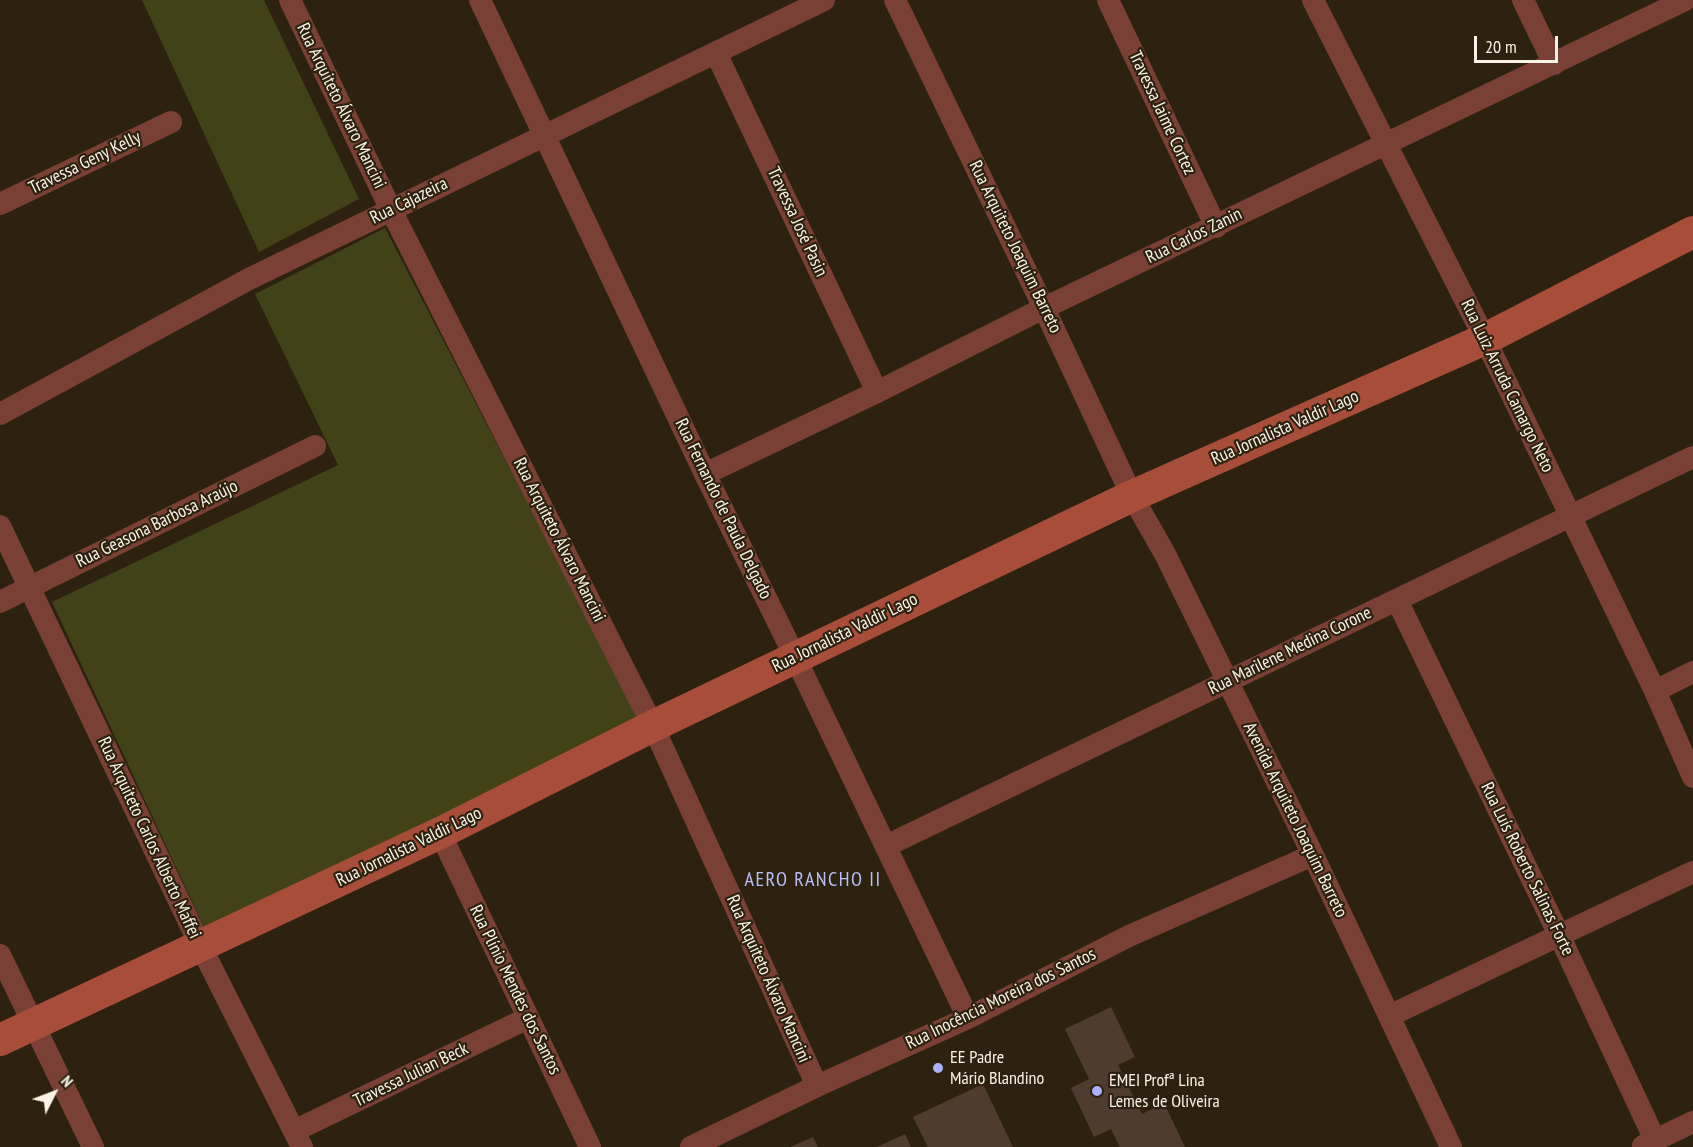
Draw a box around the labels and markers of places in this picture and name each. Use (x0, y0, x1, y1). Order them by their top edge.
place label: EE Padre Mário Blandino (950, 1047, 1044, 1090)
marker: EE Padre Mário Blandino (931, 1061, 945, 1075)
place label: EMEI Profª Lina Lemes de Oliveira (1109, 1070, 1220, 1112)
marker: EMEI Profª Lina Lemes de Oliveira (1090, 1084, 1104, 1098)

